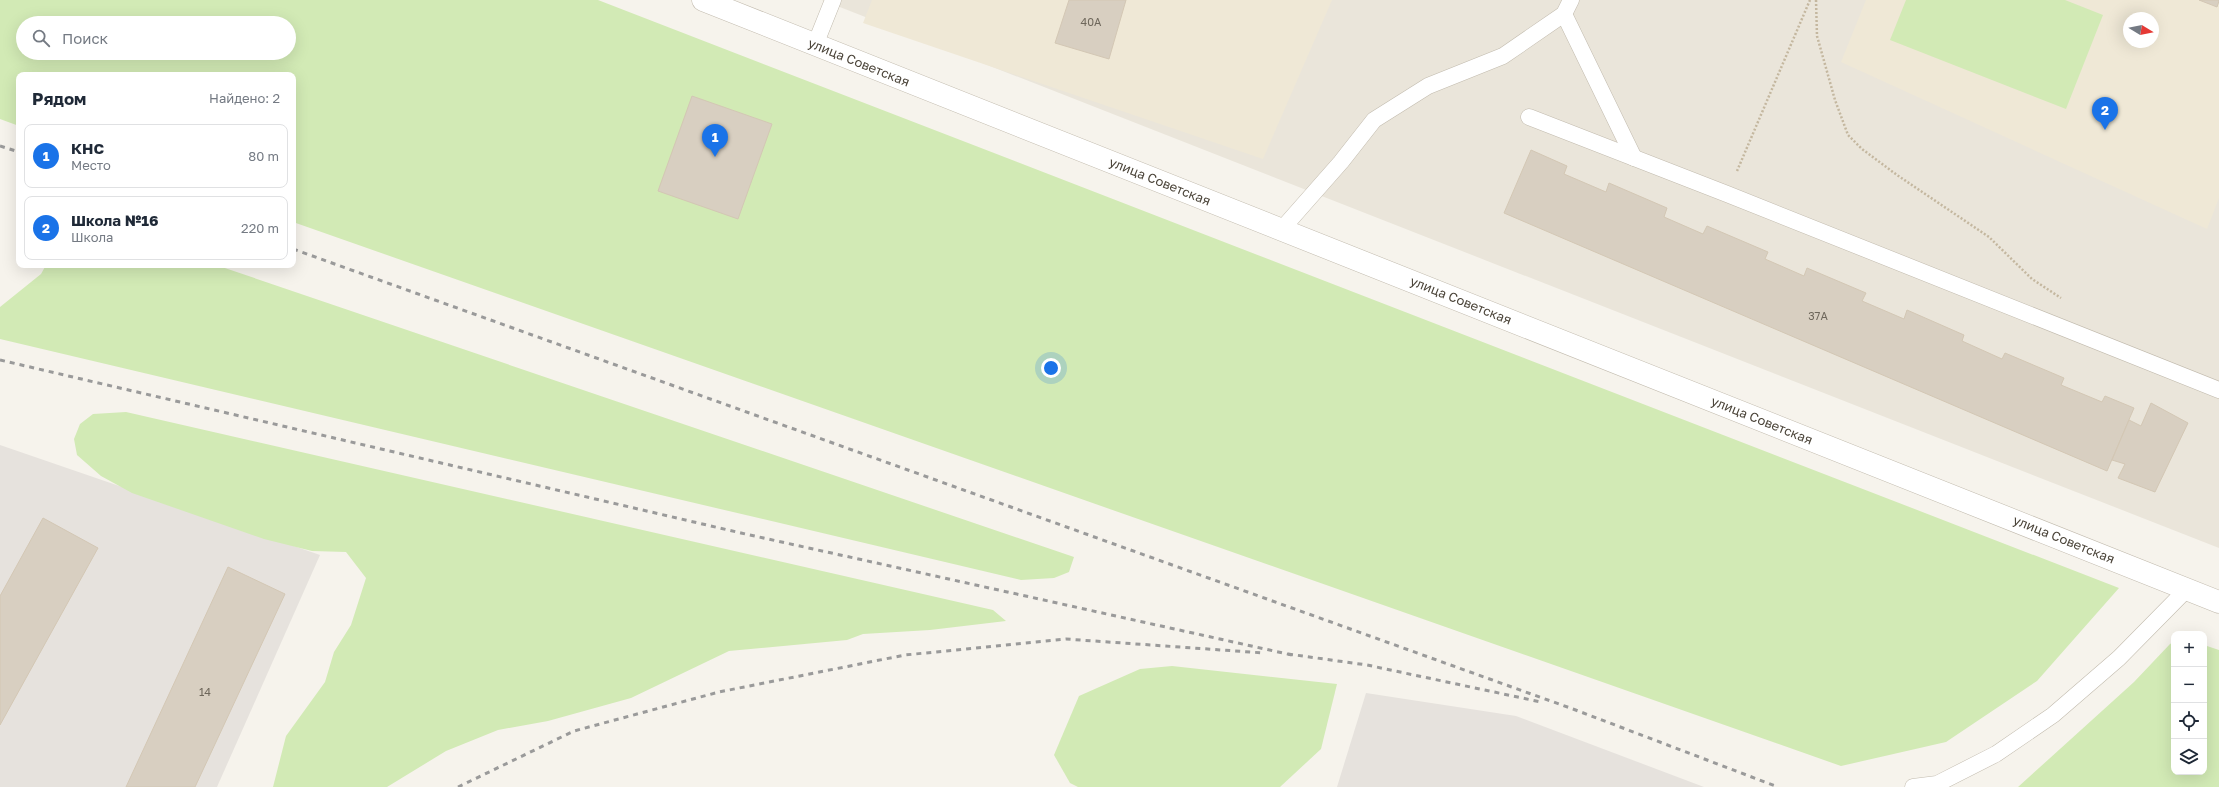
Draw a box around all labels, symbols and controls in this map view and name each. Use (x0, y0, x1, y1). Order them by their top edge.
north arrow (2123, 12, 2159, 48)
house number: 40А (1081, 15, 1102, 28)
search box (16, 16, 296, 60)
icon: search (30, 27, 52, 49)
text: Поиск (62, 29, 108, 47)
street label: улица Советская (806, 34, 912, 90)
text: Рядом (32, 88, 86, 109)
text: Найдено: 2 (209, 90, 280, 106)
pin: 2 (2092, 97, 2118, 130)
pin: 1 (702, 124, 728, 157)
text: КНС (71, 139, 104, 157)
text: 1 (43, 148, 49, 164)
text: 80 m (248, 148, 279, 164)
street label: улица Советская (1107, 153, 1213, 209)
text: Место (71, 157, 111, 173)
text: Школа №16 (71, 211, 159, 229)
text: 2 (42, 220, 50, 236)
text: 220 m (241, 220, 279, 236)
text: Школа (71, 229, 113, 245)
street label: улица Советская (1408, 272, 1514, 328)
house number: 37А (1808, 309, 1828, 322)
your location (1041, 358, 1061, 378)
street label: улица Советская (1709, 392, 1815, 448)
street label: улица Советская (2011, 511, 2117, 567)
map controls (2171, 631, 2207, 775)
button: + (2171, 631, 2207, 667)
button: − (2171, 667, 2207, 703)
house number: 14 (199, 685, 211, 698)
button: locate (2171, 703, 2207, 739)
button: layers (2171, 739, 2207, 775)

